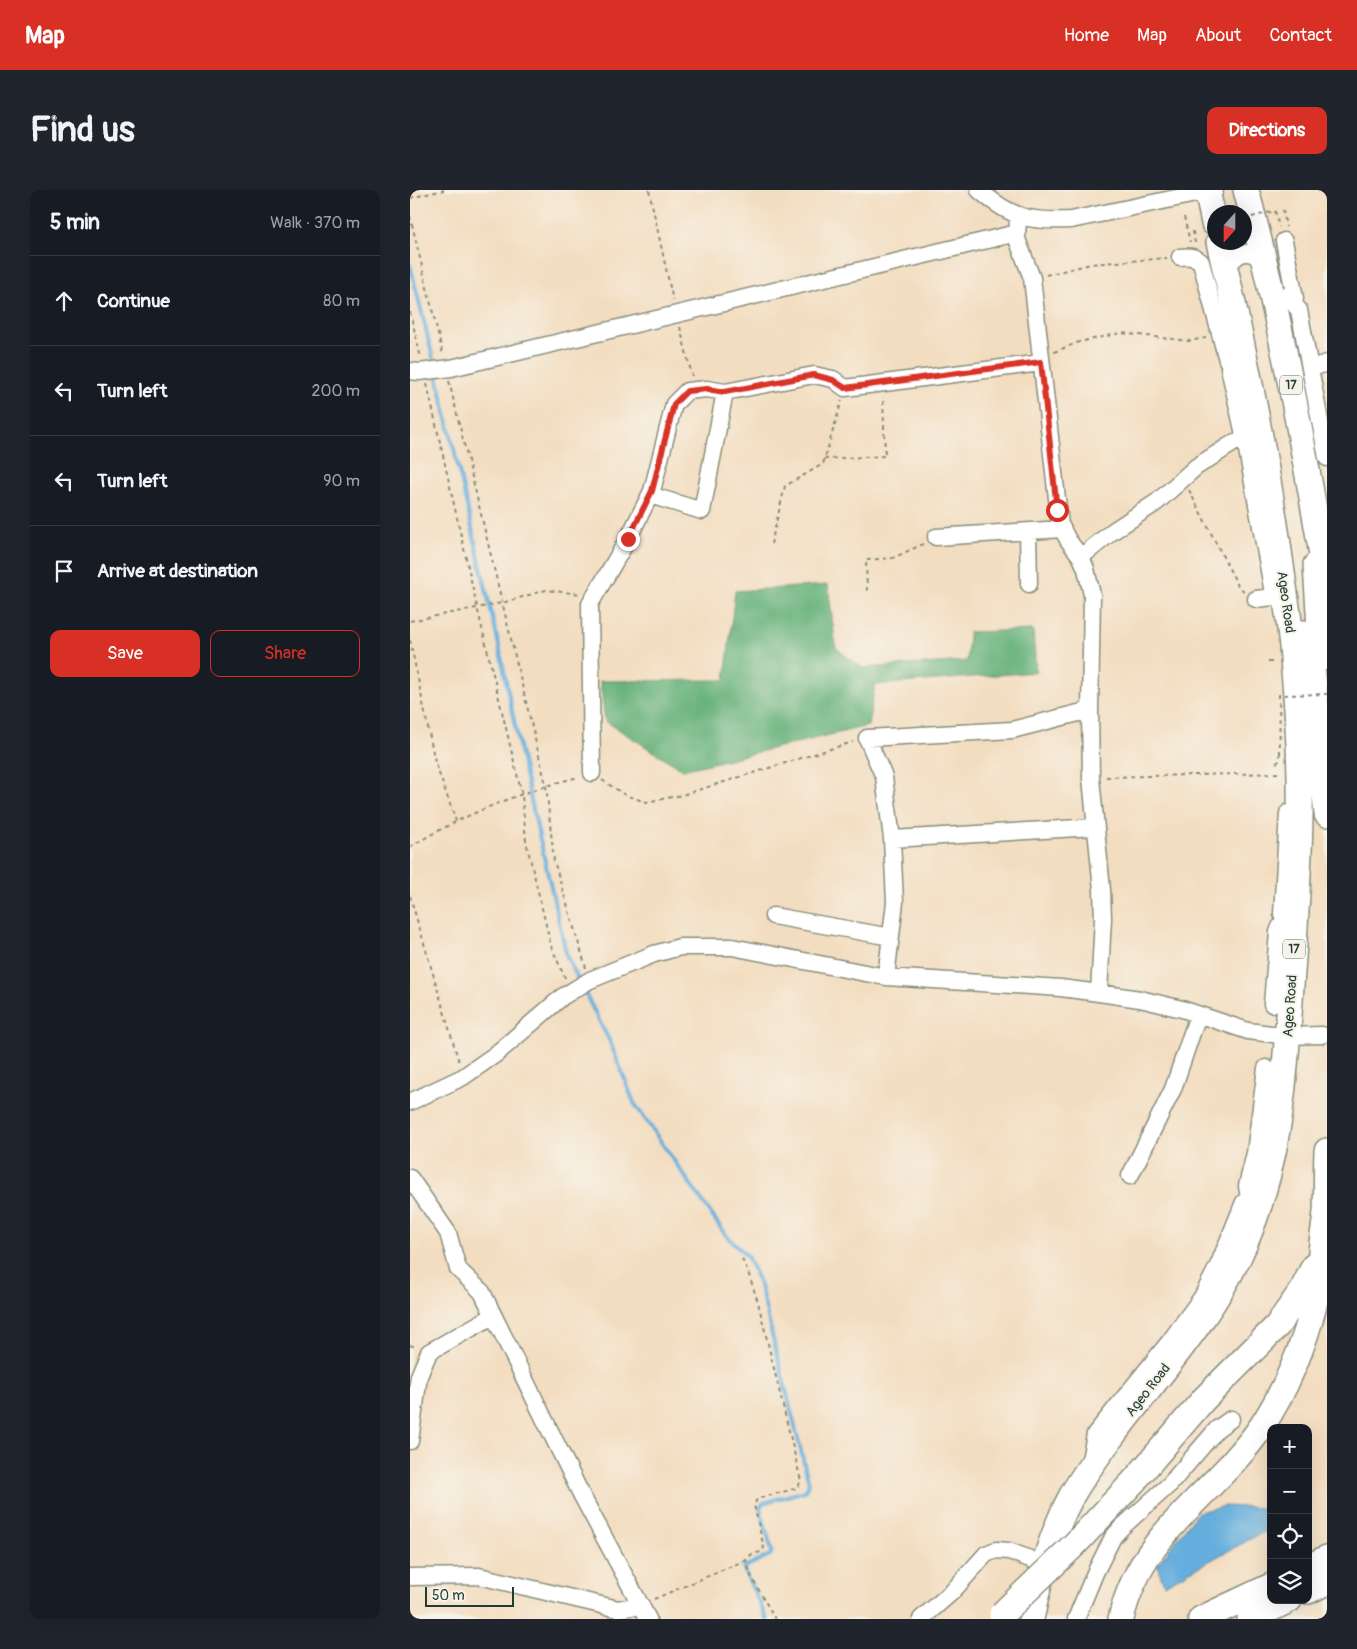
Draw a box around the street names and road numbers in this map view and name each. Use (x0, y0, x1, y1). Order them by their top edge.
road number: 17 (1280, 376, 1302, 394)
street label: Ageo Road (1273, 570, 1299, 634)
road number: 17 (1283, 940, 1305, 959)
street label: Ageo Road (1279, 974, 1301, 1038)
street label: Ageo Road (1122, 1360, 1174, 1420)

